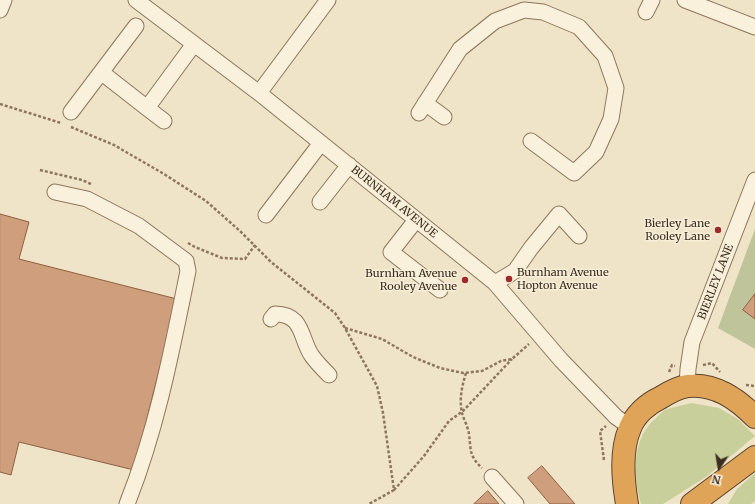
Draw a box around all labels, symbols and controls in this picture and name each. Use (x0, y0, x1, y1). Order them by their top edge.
street label: BURNHAM AVENUE (348, 163, 440, 241)
place label: Bierley Lane Rooley Lane (644, 217, 710, 243)
marker: Bierley Lane Rooley Lane (713, 225, 723, 235)
street label: BIERLEY LANE (696, 242, 736, 322)
place label: Burnham Avenue Hopton Avenue (517, 266, 609, 292)
place label: Burnham Avenue Rooley Avenue (365, 267, 457, 293)
marker: Burnham Avenue Hopton Avenue (504, 274, 514, 284)
marker: Burnham Avenue Rooley Avenue (460, 275, 470, 285)
north arrow (699, 448, 739, 488)
text: N (711, 472, 722, 487)

